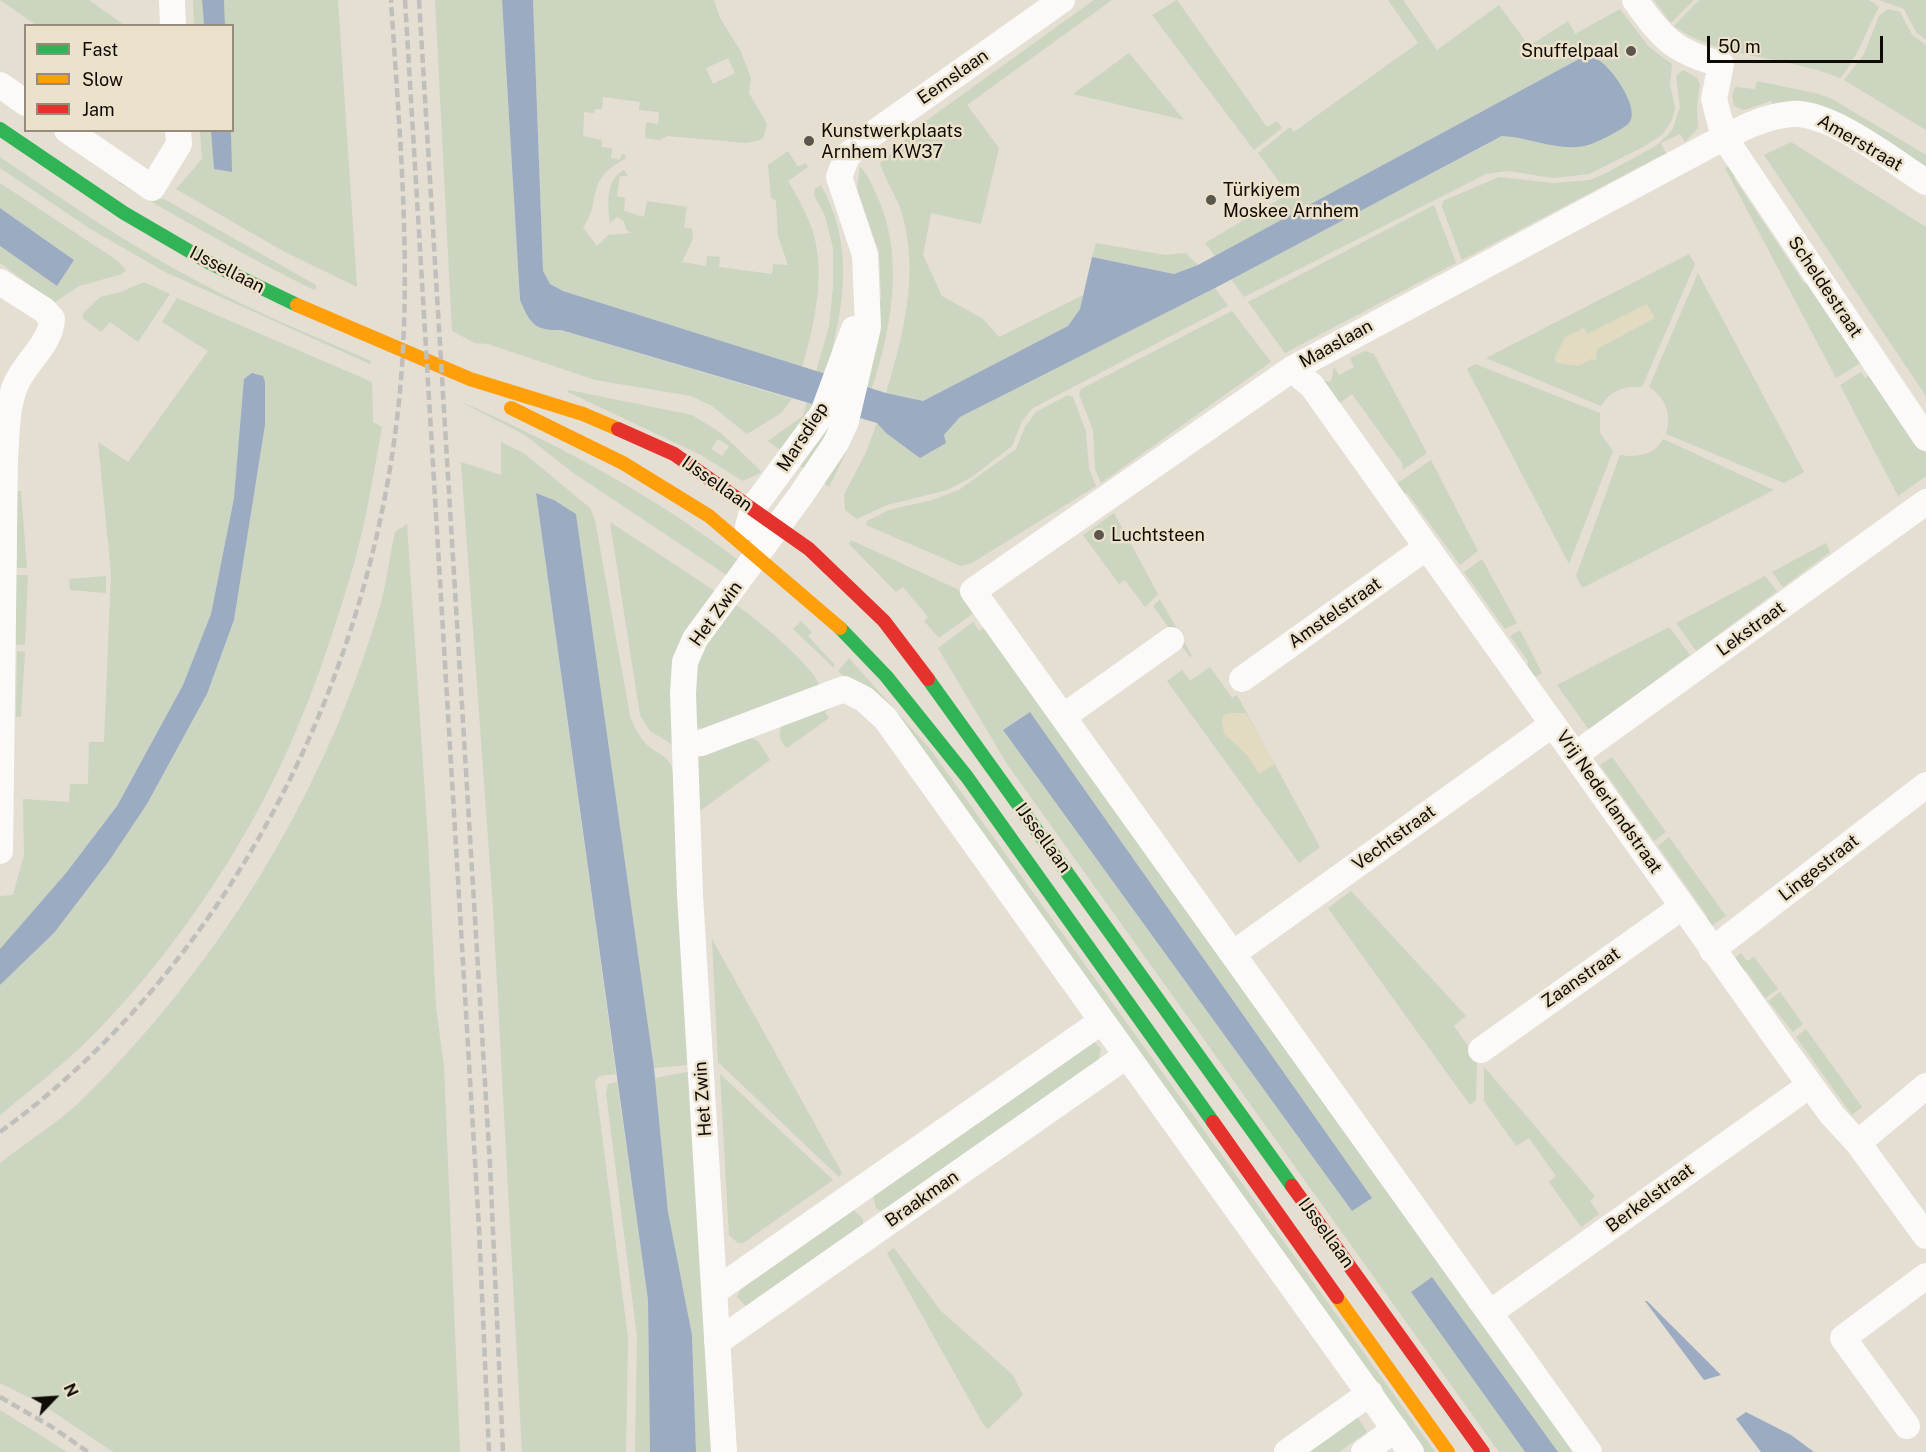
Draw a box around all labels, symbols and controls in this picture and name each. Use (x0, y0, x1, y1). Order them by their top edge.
legend (24, 24, 234, 132)
scale bar (1710, 24, 1886, 62)
text: 50 m (1718, 36, 1761, 57)
text: Fast (82, 39, 118, 60)
place label: Snuffelpaal (1521, 40, 1619, 62)
marker: Snuffelpaal (1624, 44, 1638, 58)
street label: Eemslaan (913, 45, 993, 109)
text: Slow (82, 69, 123, 90)
text: Jam (82, 99, 115, 120)
street label: Amerstraat (1814, 110, 1906, 176)
place label: Kunstwerkplaats Arnhem KW37 (821, 120, 962, 162)
marker: Kunstwerkplaats Arnhem KW37 (802, 134, 816, 148)
place label: Türkiyem Moskee Arnhem (1223, 179, 1359, 222)
marker: Türkiyem Moskee Arnhem (1204, 193, 1218, 207)
street label: Scheldestraat (1783, 232, 1867, 342)
street label: IJssellaan (186, 242, 268, 298)
street label: Maaslaan (1296, 315, 1376, 373)
street label: Marsdiep (773, 398, 833, 476)
street label: IJssellaan (678, 452, 756, 516)
place label: Luchtsteen (1111, 524, 1205, 546)
marker: Luchtsteen (1092, 528, 1106, 542)
street label: Amstelstraat (1284, 573, 1386, 653)
street label: Het Zwin (685, 577, 747, 651)
street label: Lekstraat (1713, 597, 1789, 661)
street label: Vrij Nederlandstraat (1551, 726, 1667, 878)
street label: IJssellaan (1010, 799, 1076, 877)
street label: Vechtstraat (1348, 801, 1440, 875)
street label: Lingestraat (1775, 830, 1863, 906)
street label: Zaanstraat (1538, 943, 1624, 1013)
street label: Het Zwin (690, 1061, 716, 1137)
street label: Berkelstraat (1602, 1159, 1698, 1237)
street label: Braakman (881, 1166, 963, 1232)
street label: IJssellaan (1293, 1194, 1359, 1272)
north arrow (24, 1368, 84, 1428)
text: N (60, 1380, 82, 1400)

